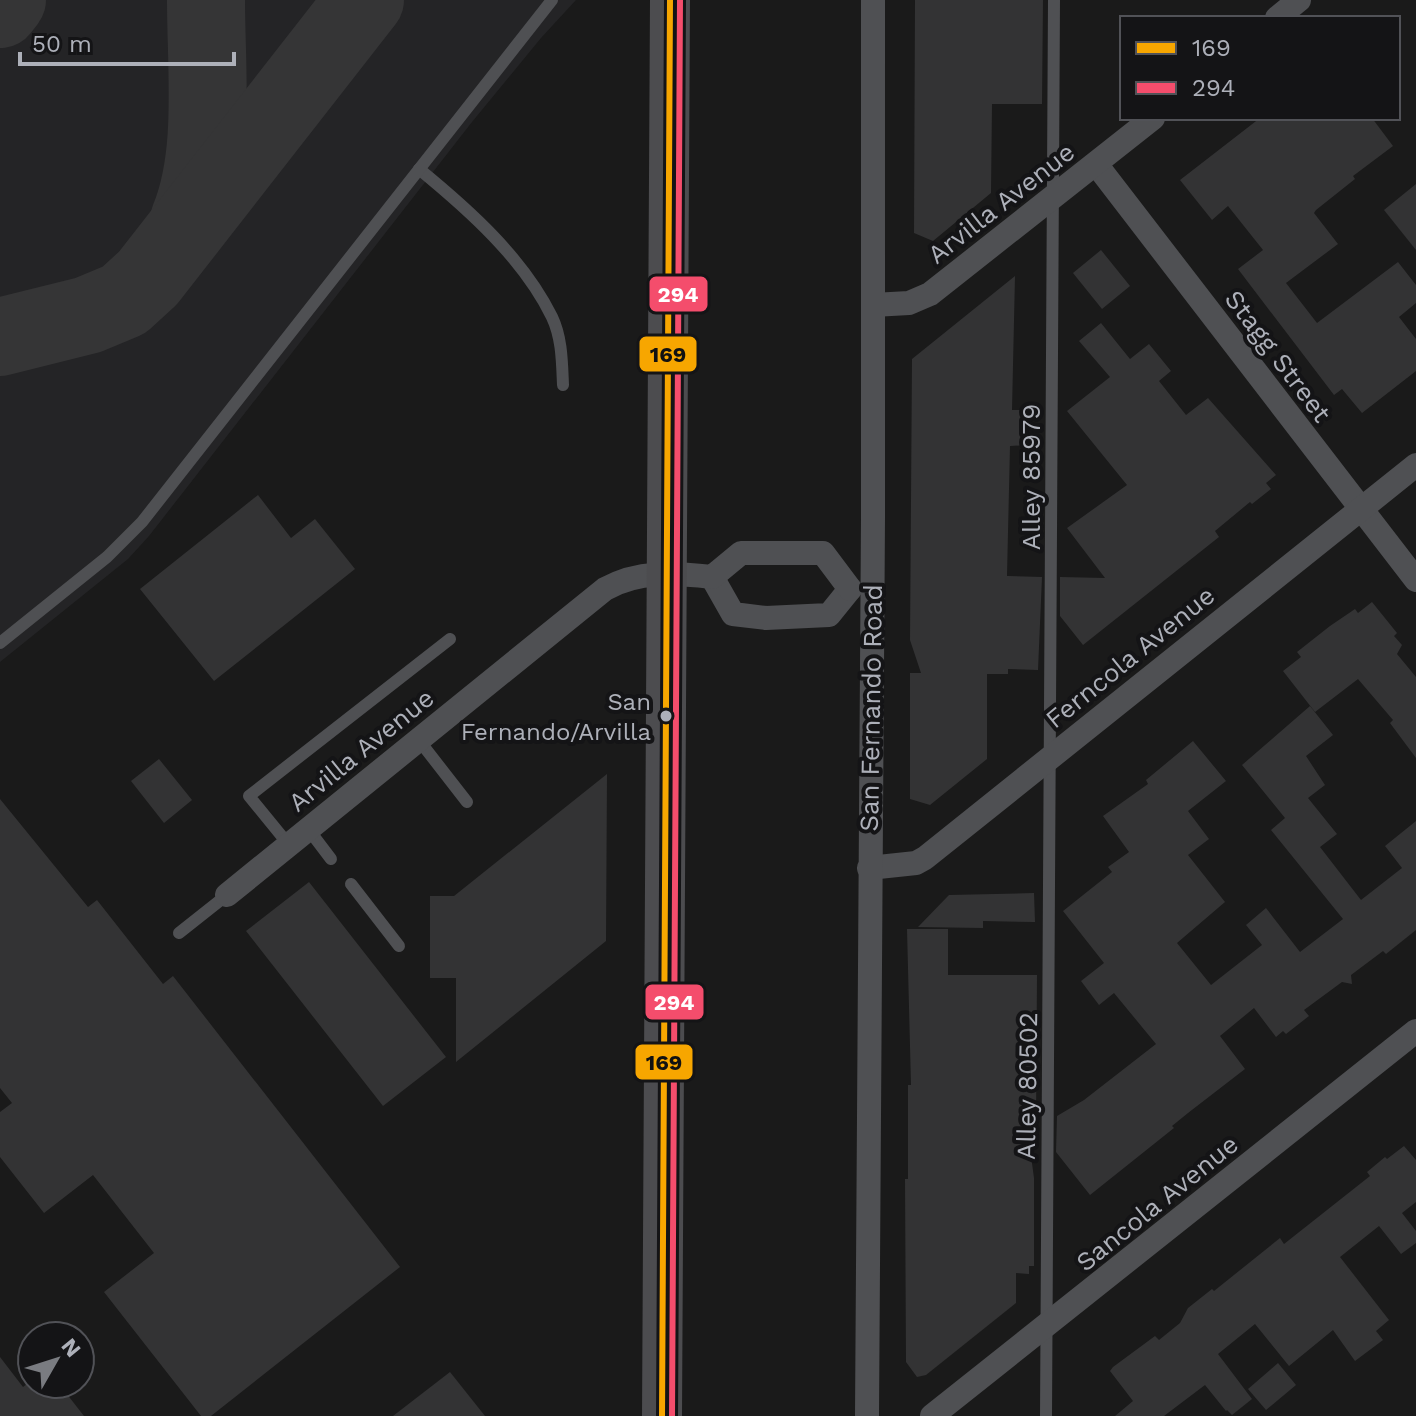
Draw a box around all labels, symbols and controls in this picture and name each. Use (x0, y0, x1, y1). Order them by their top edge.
scale bar (20, 16, 234, 66)
legend (1120, 16, 1400, 120)
text: 50 m (32, 30, 92, 58)
text: 169 (1192, 34, 1231, 62)
text: 294 (1192, 74, 1235, 102)
street label: Arvilla Avenue (922, 136, 1080, 270)
line badge: 294 (648, 275, 709, 313)
text: 294 (658, 282, 698, 307)
street label: Stagg Street (1219, 284, 1337, 428)
line badge: 169 (638, 335, 698, 373)
text: 169 (650, 342, 686, 367)
street label: Alley 85979 (1016, 404, 1046, 550)
street label: Ferncola Avenue (1040, 580, 1220, 734)
street label: San Fernando Road (854, 584, 888, 832)
street label: Arvilla Avenue (282, 682, 440, 818)
place label: San Fernando/Arvilla (461, 688, 651, 746)
marker: San Fernando/Arvilla (658, 708, 674, 724)
line badge: 294 (644, 983, 705, 1021)
text: 294 (654, 990, 694, 1015)
street label: Alley 80502 (1011, 1012, 1043, 1160)
line badge: 169 (634, 1043, 694, 1081)
text: 169 (646, 1050, 682, 1075)
street label: Sancola Avenue (1070, 1129, 1244, 1277)
north arrow (16, 1320, 96, 1400)
text: N (56, 1334, 86, 1362)

